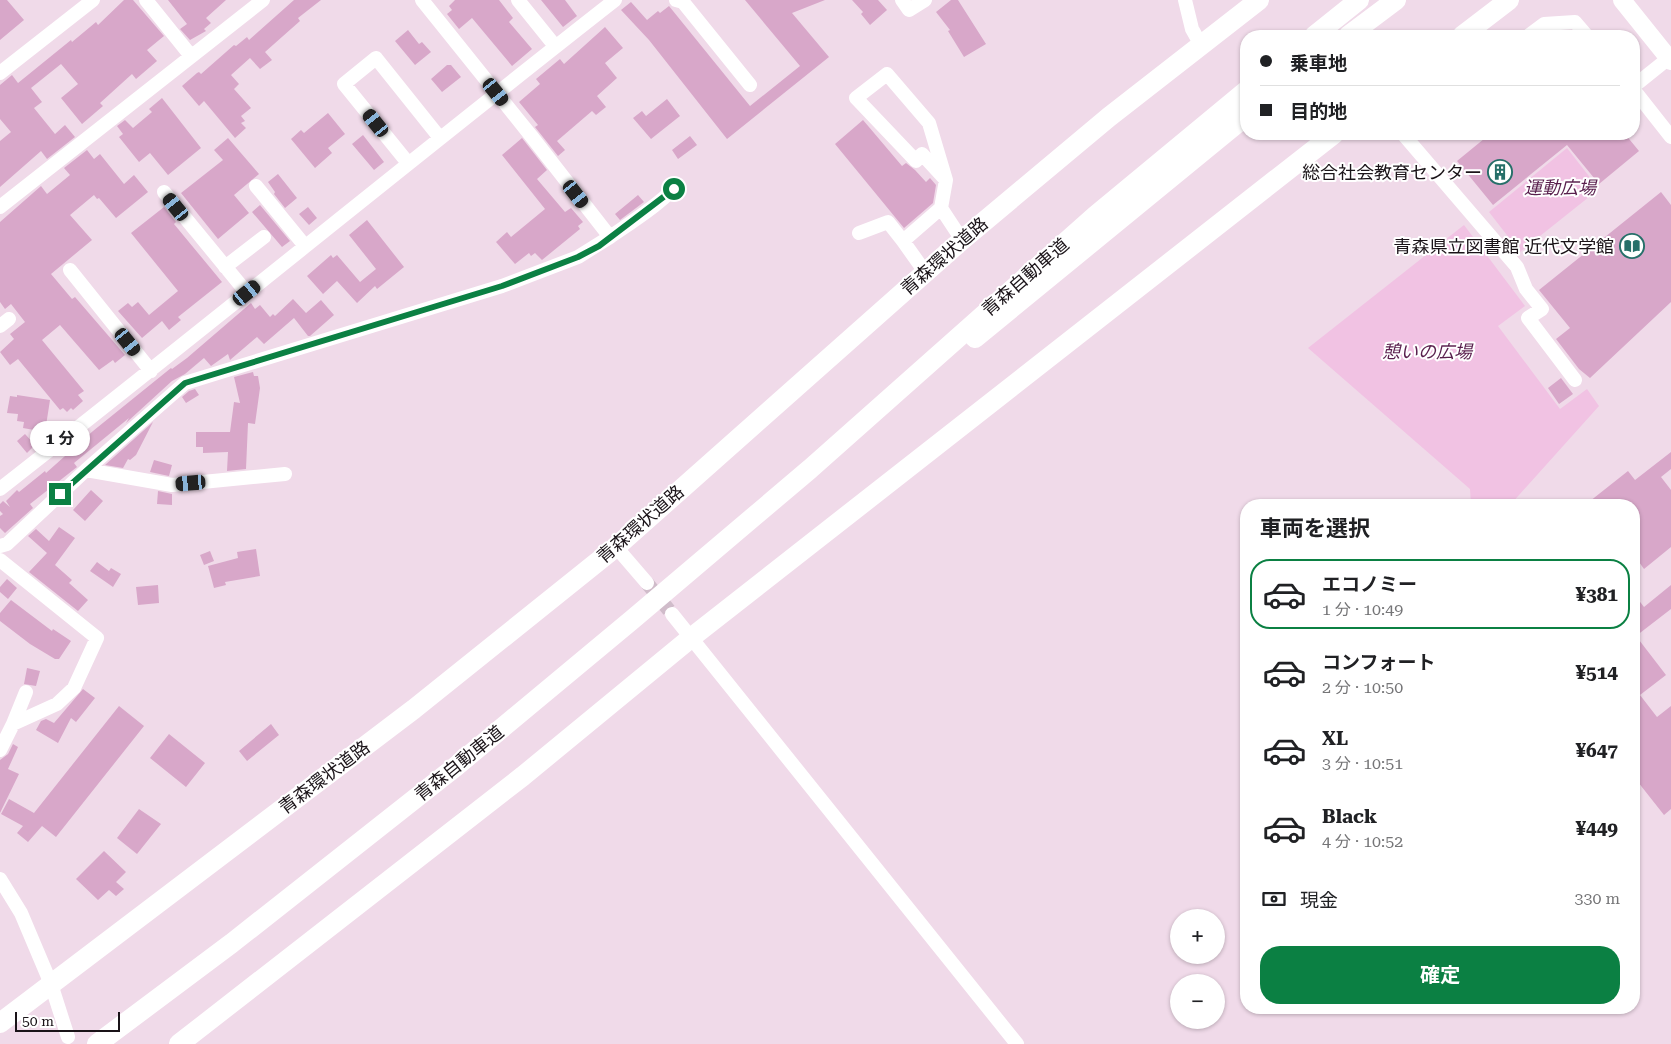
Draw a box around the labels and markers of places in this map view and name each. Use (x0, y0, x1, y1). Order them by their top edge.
building icon: 総合社会教育センター (1487, 159, 1513, 185)
place label: 総合社会教育センター (1302, 162, 1482, 183)
library icon: 青森県立図書館 近代文学館 (1619, 233, 1645, 259)
place label: 青森県立図書館 近代文学館 (1393, 236, 1614, 257)

